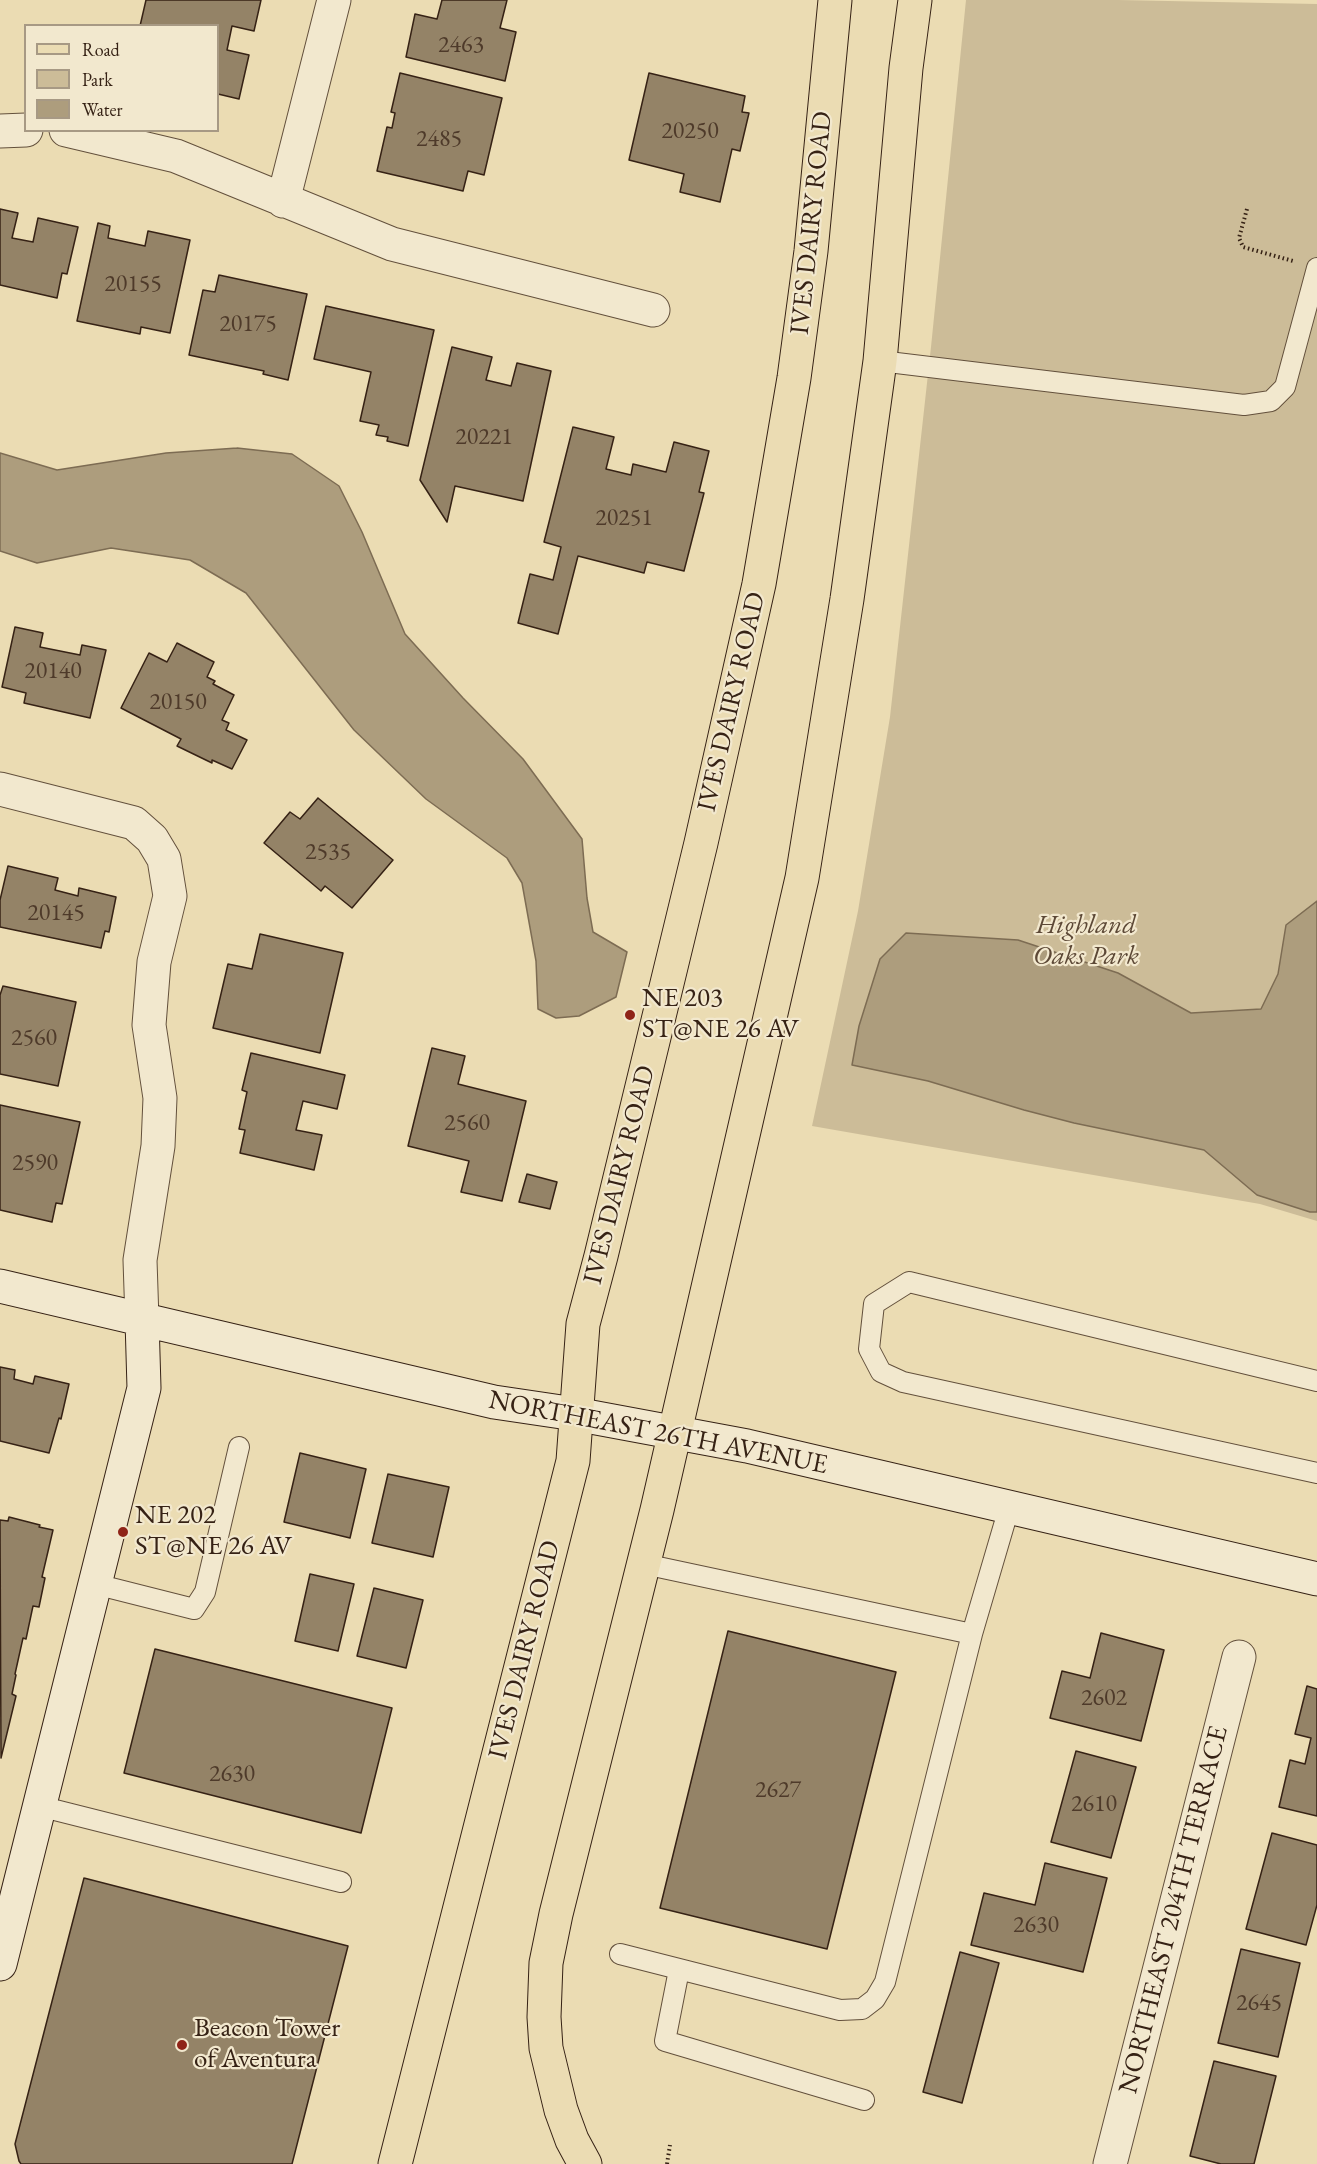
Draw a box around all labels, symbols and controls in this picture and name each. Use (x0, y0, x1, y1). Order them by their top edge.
legend (24, 24, 219, 132)
house number: 2463 (438, 31, 484, 59)
text: Road (82, 38, 120, 61)
text: Park (82, 68, 113, 91)
text: Water (82, 98, 123, 121)
street label: IVES DAIRY ROAD (784, 110, 840, 336)
house number: 20250 (661, 117, 719, 145)
house number: 2485 (416, 125, 462, 153)
house number: 20155 (104, 270, 162, 298)
house number: 20175 (219, 310, 277, 338)
house number: 20221 (455, 423, 513, 451)
house number: 20251 (595, 504, 653, 532)
street label: IVES DAIRY ROAD (691, 589, 773, 815)
house number: 20140 (24, 657, 82, 685)
house number: 20150 (149, 688, 207, 716)
house number: 2535 (305, 838, 351, 866)
house number: 20145 (27, 899, 85, 927)
park label: Highland Oaks Park (1033, 910, 1139, 973)
place label: NE 203 ST@NE 26 AV (642, 983, 799, 1046)
marker: NE 203 ST@NE 26 AV (623, 1008, 637, 1022)
house number: 2560 (11, 1024, 57, 1052)
street label: IVES DAIRY ROAD (577, 1062, 663, 1288)
house number: 2560 (444, 1109, 490, 1137)
house number: 2590 (12, 1149, 58, 1177)
street label: NORTHEAST 26TH AVENUE (486, 1384, 830, 1482)
place label: NE 202 ST@NE 26 AV (135, 1500, 292, 1563)
marker: NE 202 ST@NE 26 AV (116, 1525, 130, 1539)
street label: IVES DAIRY ROAD (482, 1537, 568, 1763)
house number: 2602 (1081, 1684, 1127, 1712)
street label: NORTHEAST 204TH TERRACE (1113, 1723, 1235, 2097)
house number: 2630 (209, 1760, 255, 1788)
house number: 2627 (755, 1776, 801, 1804)
house number: 2610 (1071, 1790, 1117, 1818)
house number: 2630 (1013, 1911, 1059, 1939)
house number: 2645 (1236, 1989, 1282, 2017)
place label: Beacon Tower of Aventura (194, 2013, 340, 2076)
marker: Beacon Tower of Aventura (175, 2038, 189, 2052)

